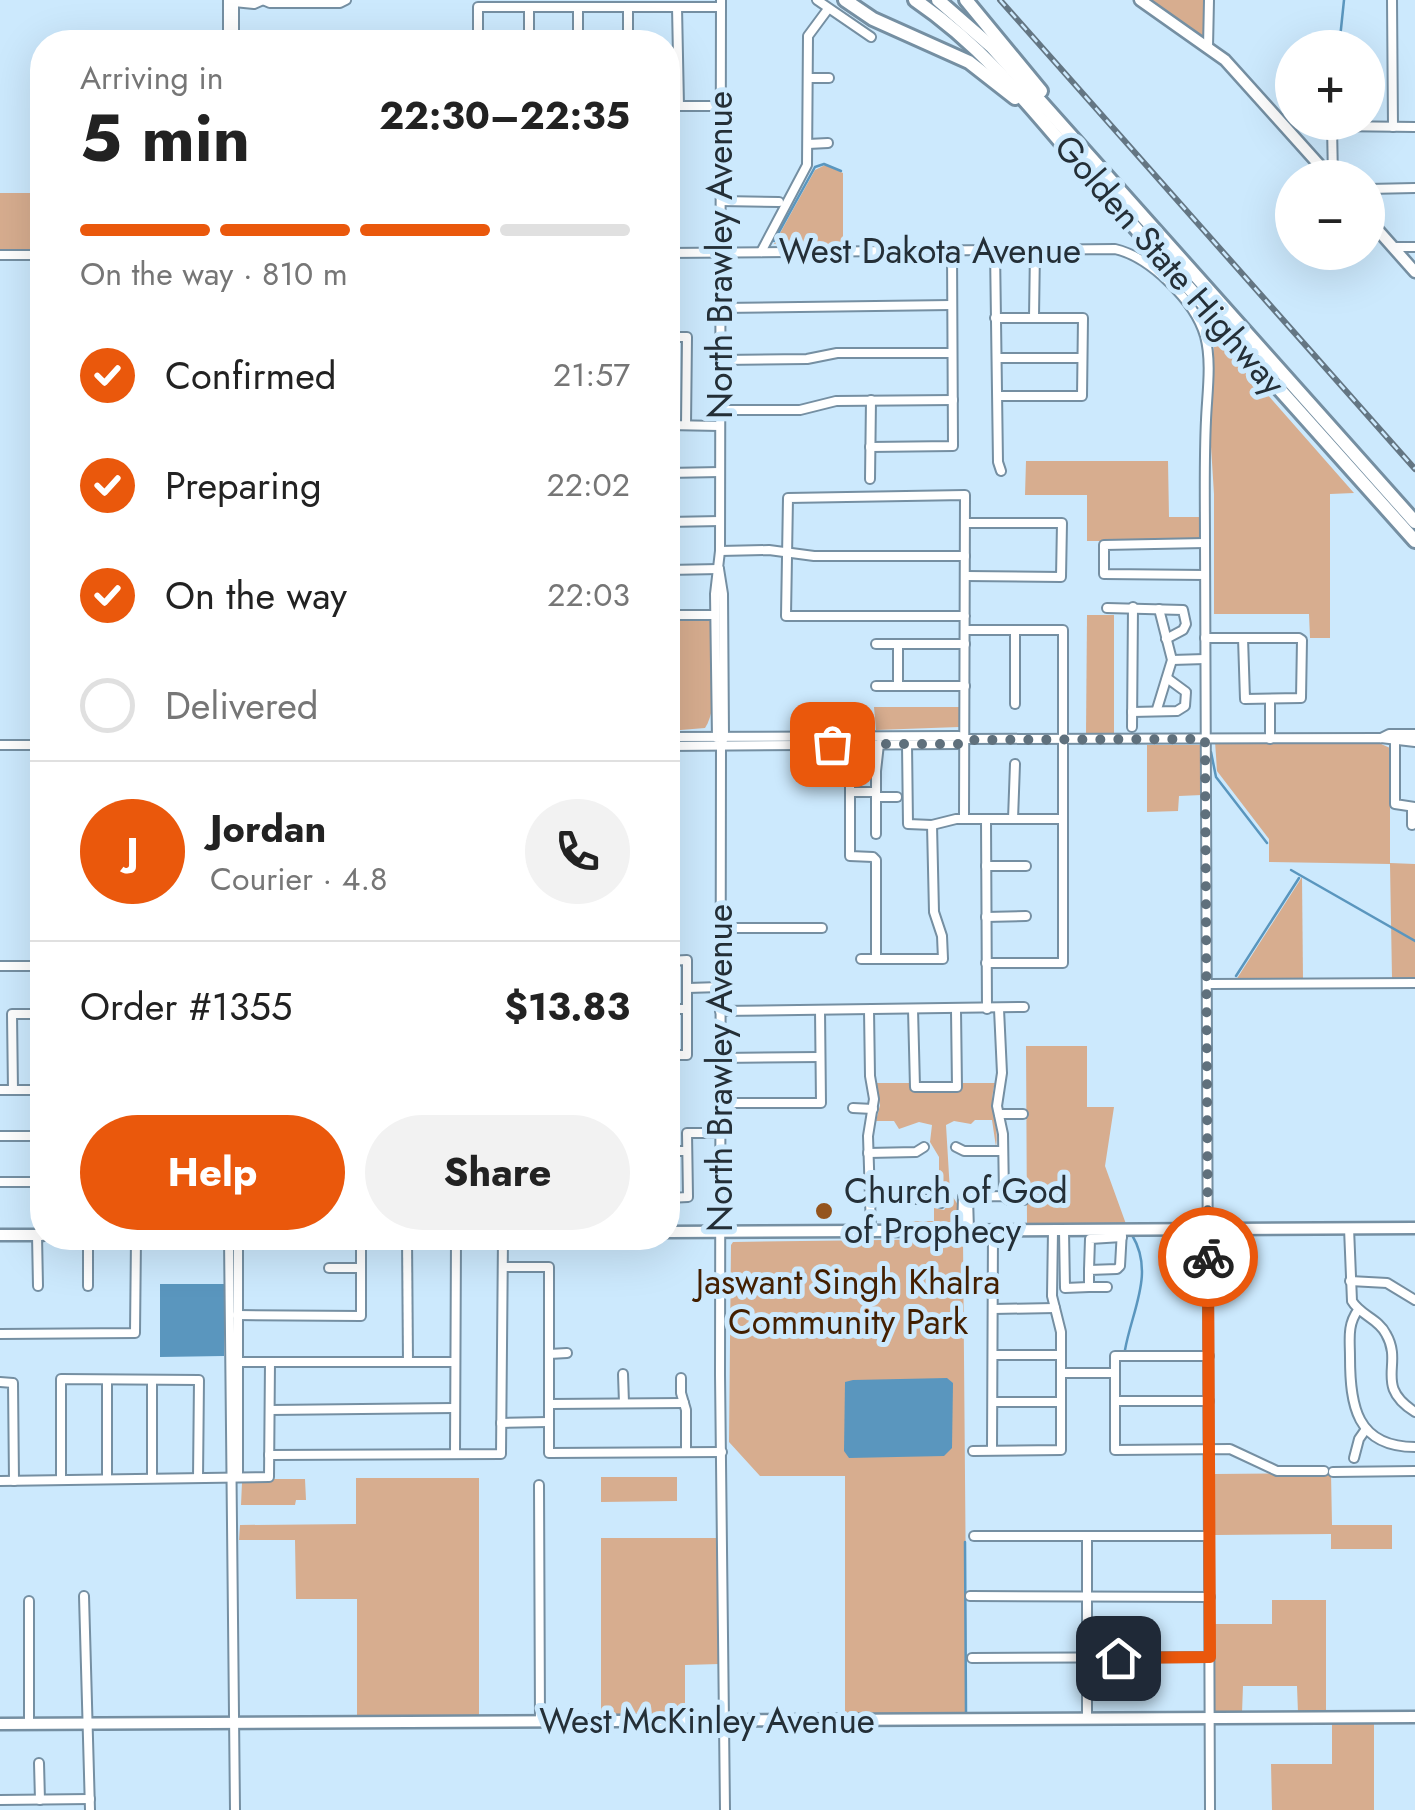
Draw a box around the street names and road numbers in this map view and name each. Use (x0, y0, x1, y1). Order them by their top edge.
street label: North Brawley Avenue (695, 91, 745, 419)
street label: Golden State Highway (1043, 124, 1298, 407)
street label: West Dakota Avenue (779, 226, 1081, 276)
street label: North Brawley Avenue (695, 904, 745, 1232)
street label: West McKinley Avenue (539, 1696, 875, 1746)

